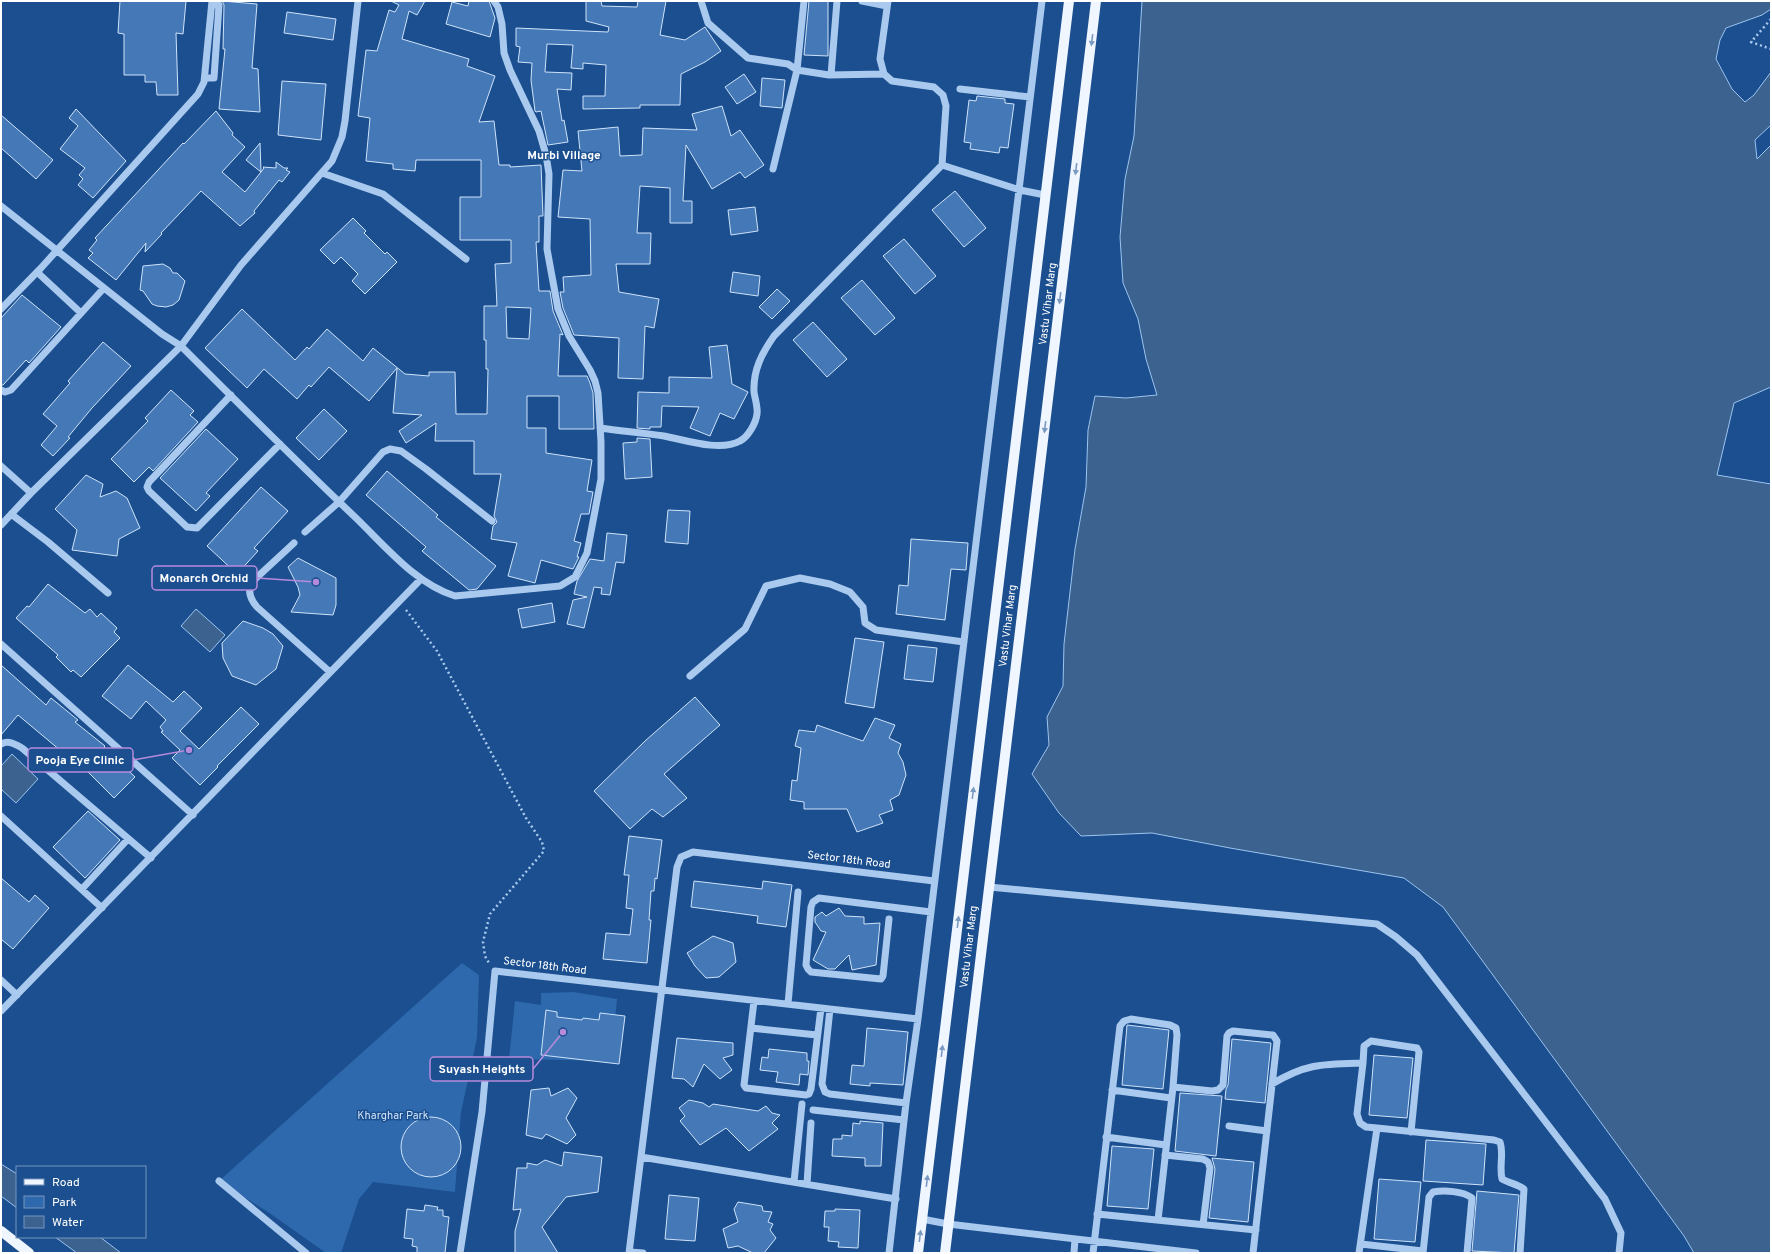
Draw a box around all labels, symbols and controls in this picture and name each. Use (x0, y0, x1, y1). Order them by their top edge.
one-way arrow (1089, 34, 1095, 46)
district label: Murbi Village (527, 148, 601, 164)
one-way arrow (1073, 163, 1079, 175)
street label: Vastu Vihar Marg (1036, 262, 1060, 346)
one-way arrow (1057, 292, 1064, 304)
one-way arrow (1041, 421, 1048, 433)
callout: Monarch Orchid (152, 566, 257, 590)
text: Monarch Orchid (160, 571, 248, 587)
street label: Vastu Vihar Marg (996, 584, 1020, 668)
callout: Pooja Eye Clinic (28, 748, 133, 772)
text: Pooja Eye Clinic (35, 753, 125, 769)
one-way arrow (970, 787, 976, 799)
street label: Sector 18th Road (807, 848, 891, 872)
street label: Vastu Vihar Marg (957, 905, 981, 989)
one-way arrow (955, 916, 961, 928)
street label: Sector 18th Road (503, 954, 587, 978)
one-way arrow (939, 1045, 945, 1058)
callout: Suyash Heights (430, 1057, 533, 1081)
text: Suyash Heights (439, 1062, 525, 1078)
park label: Kharghar Park (357, 1109, 429, 1123)
legend (16, 1166, 146, 1238)
text: Road (52, 1175, 80, 1191)
one-way arrow (923, 1175, 930, 1187)
text: Park (52, 1195, 77, 1211)
text: Water (52, 1215, 84, 1231)
one-way arrow (917, 1230, 923, 1242)

